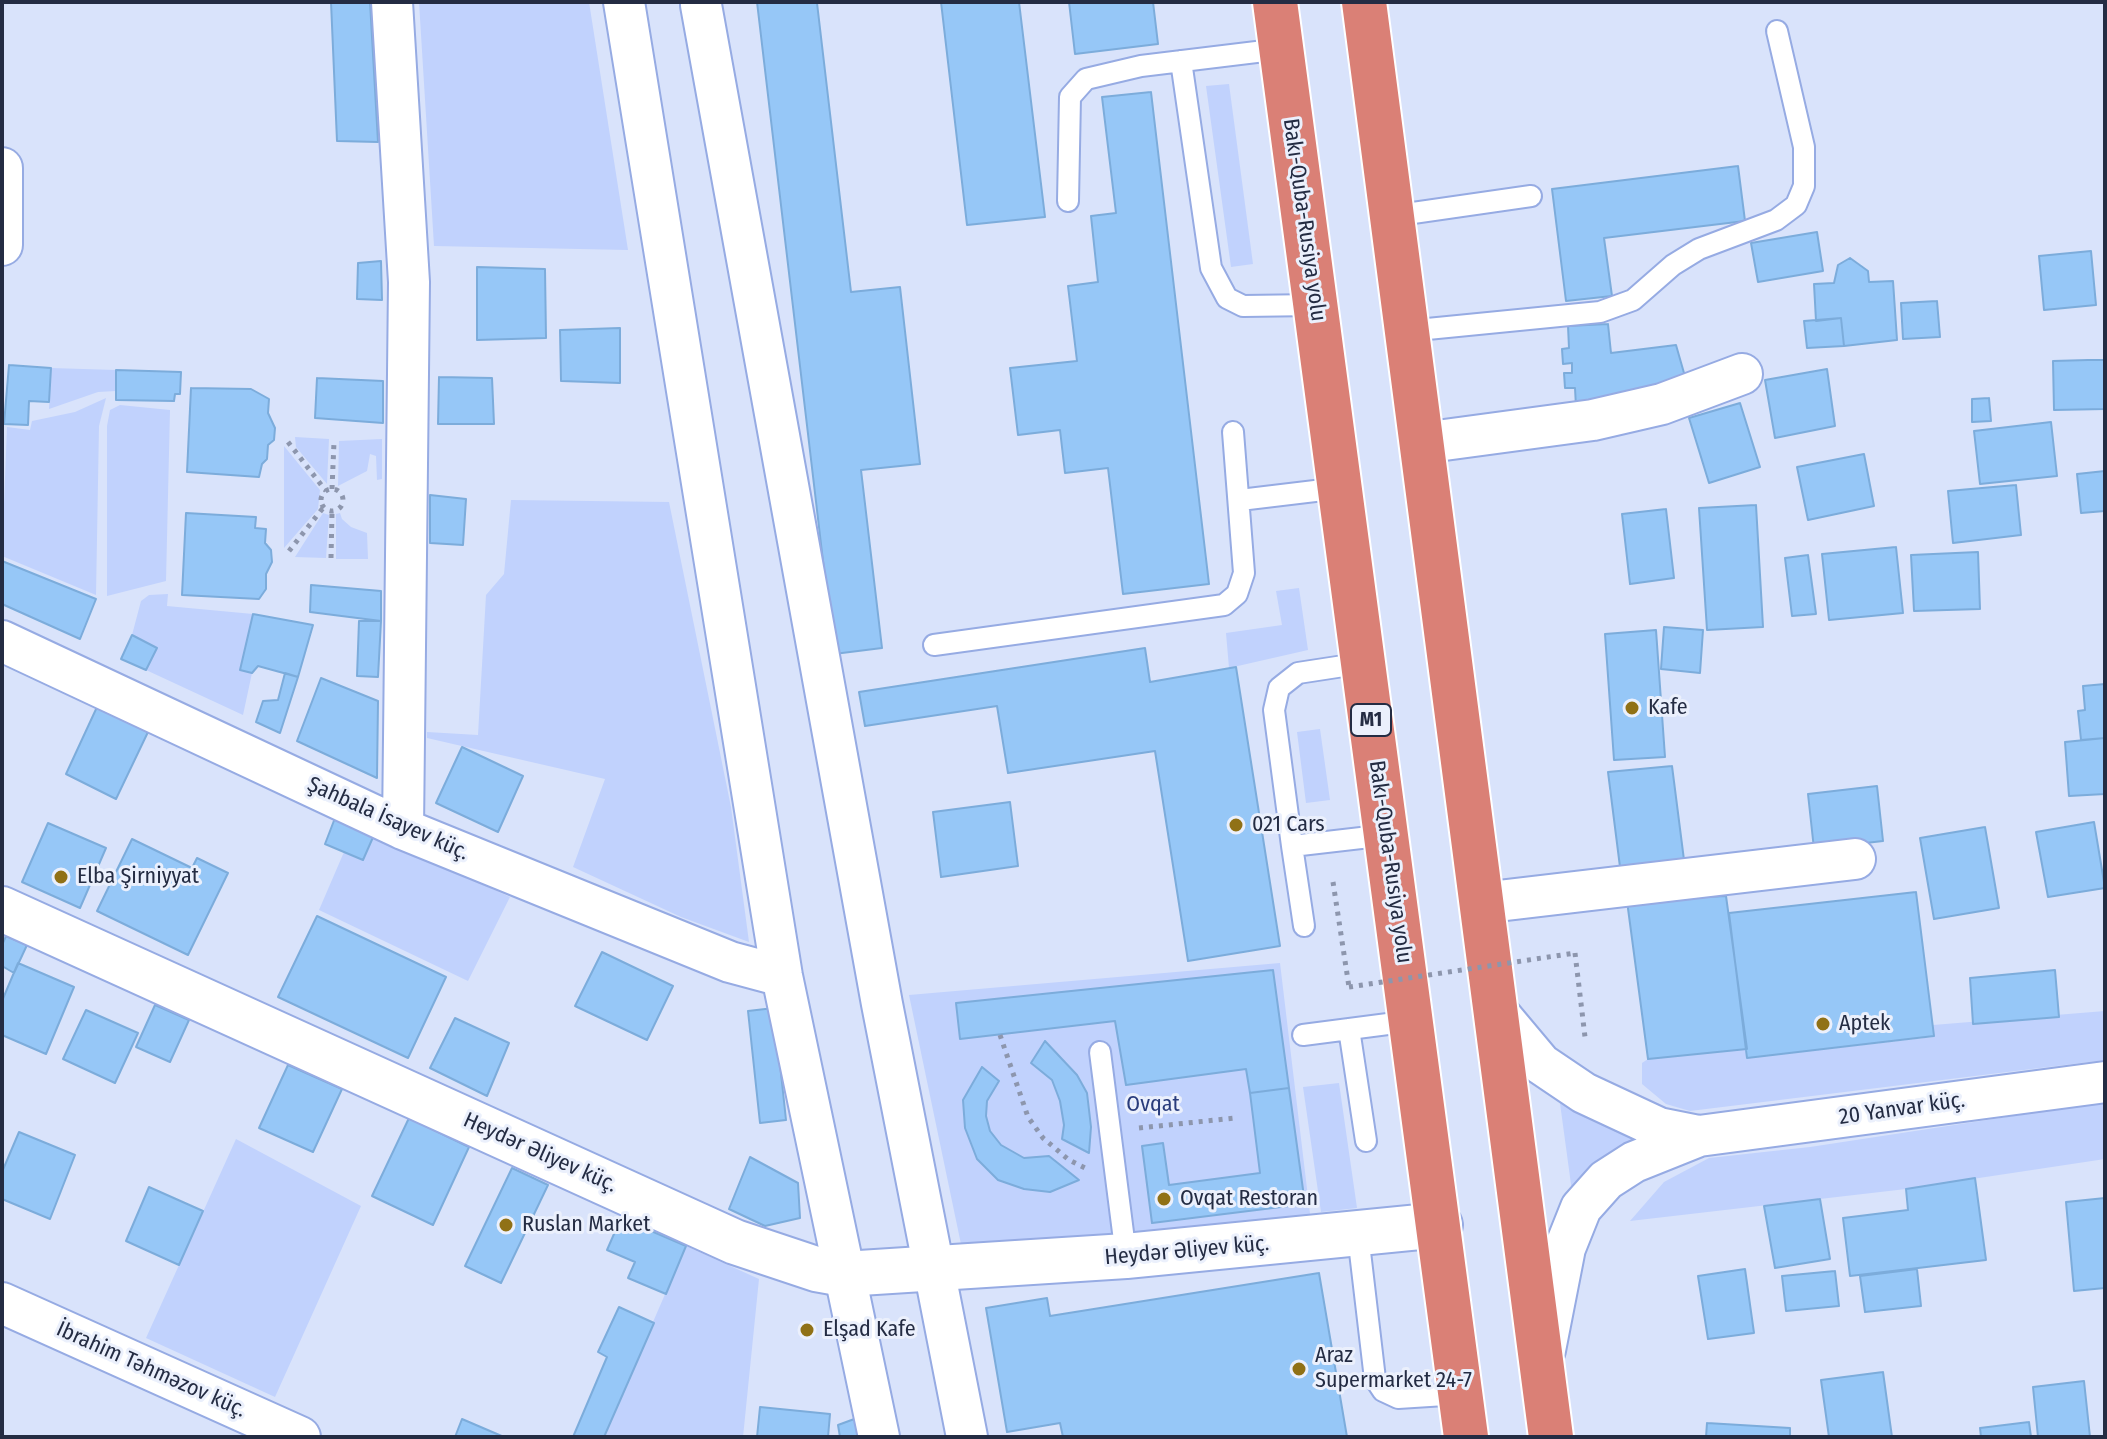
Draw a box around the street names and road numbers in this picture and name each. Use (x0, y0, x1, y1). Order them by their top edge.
street label: Bakı-Quba-Rusiya yolu (1277, 117, 1331, 323)
road number: M1 (1351, 704, 1391, 736)
street label: Bakı-Quba-Rusiya yolu (1363, 759, 1417, 965)
street label: Şahbala İsayev küç. (303, 772, 473, 866)
street label: 20 Yanvar küç. (1837, 1087, 1967, 1131)
street label: Heydər Əliyev küç. (459, 1107, 621, 1199)
street label: Heydər Əliyev küç. (1104, 1231, 1270, 1271)
street label: İbrahim Təhməzov küç. (52, 1316, 250, 1424)

